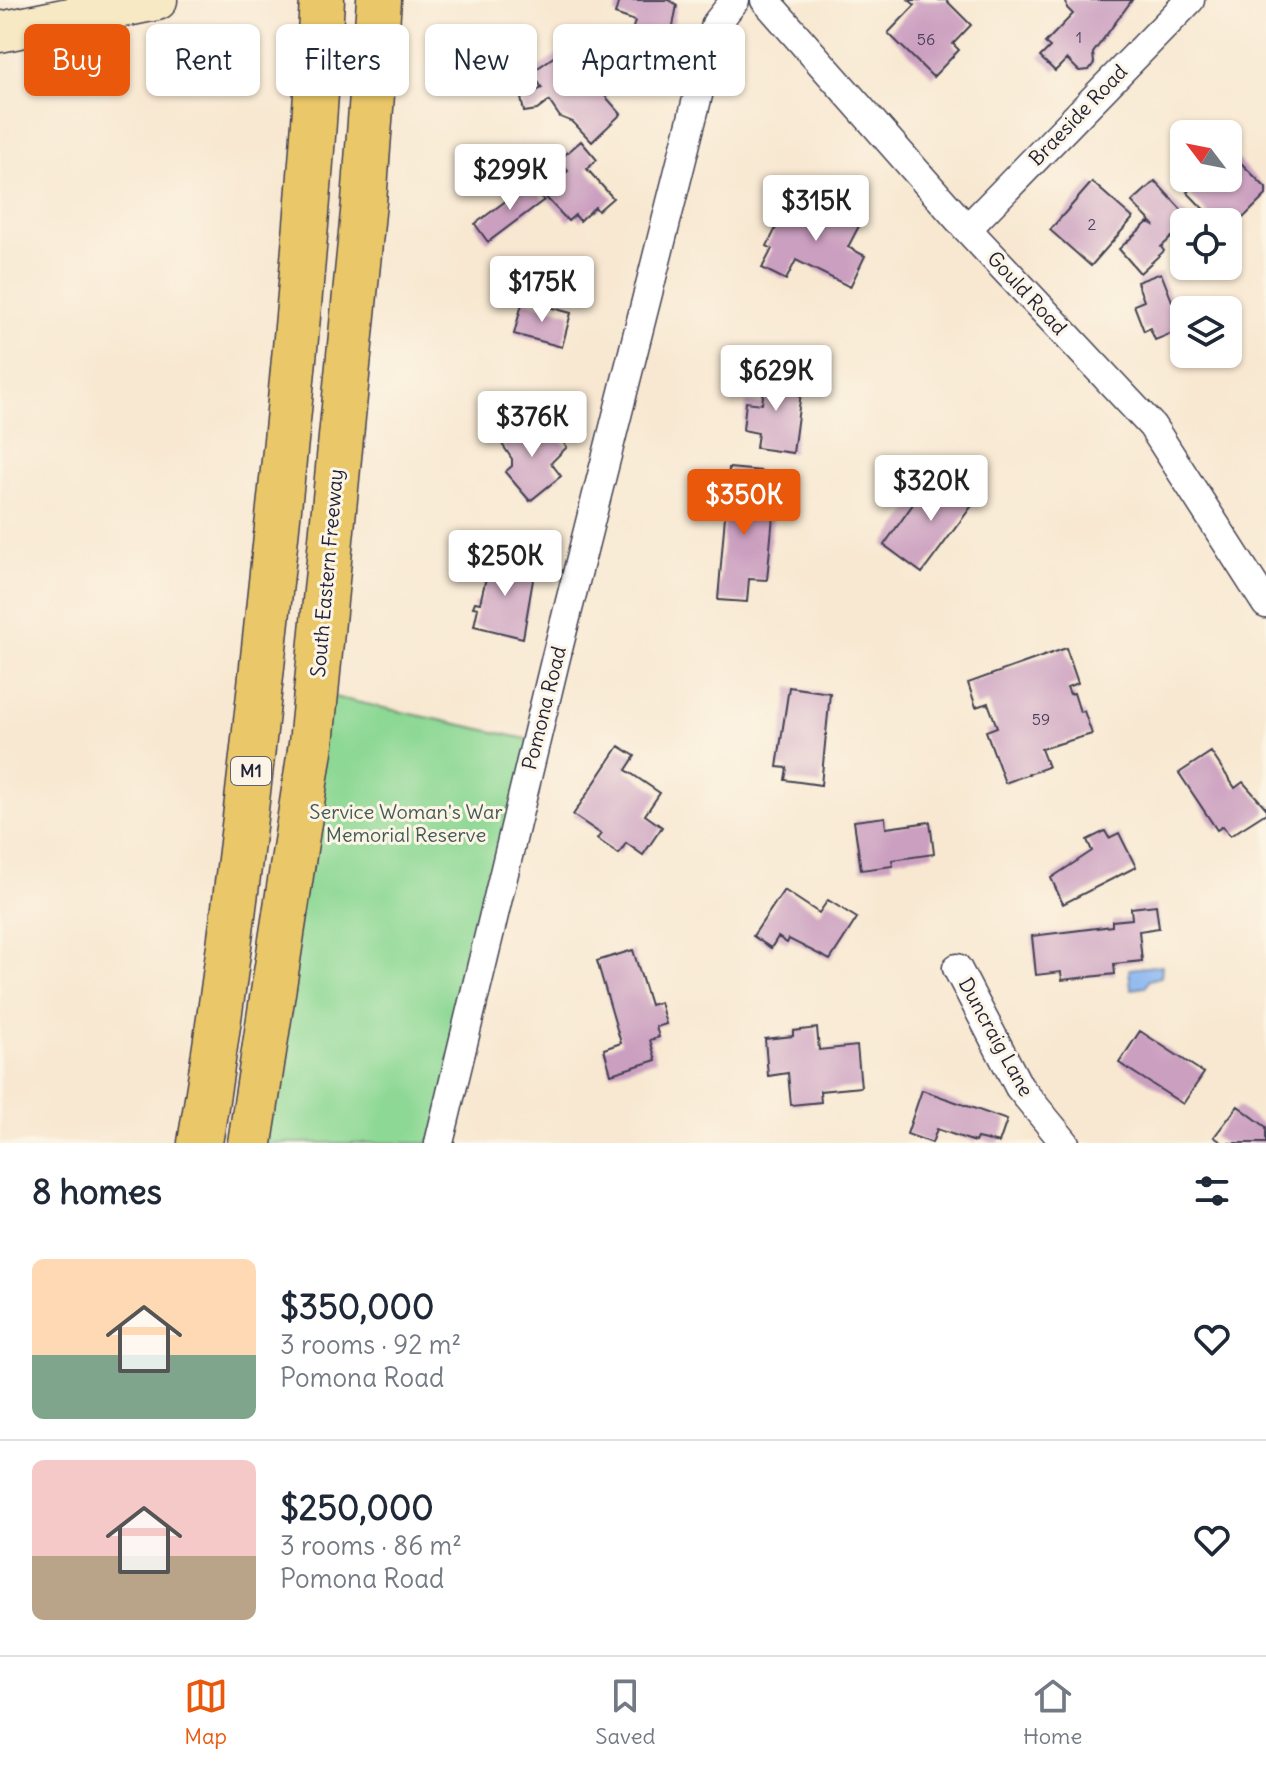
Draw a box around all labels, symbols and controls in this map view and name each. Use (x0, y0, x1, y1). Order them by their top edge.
chip: Buy (24, 24, 130, 96)
chip: Rent (146, 24, 260, 96)
chip: Filters (276, 24, 409, 96)
chip: New (425, 24, 537, 96)
chip: Apartment (553, 24, 745, 96)
house number: 1 (1076, 27, 1082, 47)
house number: 56 (917, 29, 935, 49)
street label: Braeside Road (1023, 59, 1132, 170)
north arrow (1170, 120, 1242, 192)
map controls (1170, 120, 1242, 368)
pin: $299K (454, 144, 566, 212)
text: $299K (473, 153, 547, 186)
pin: $315K (760, 175, 872, 243)
text: $315K (781, 184, 851, 217)
button: locate (1170, 208, 1242, 280)
house number: 2 (1088, 214, 1097, 234)
street label: Gould Road (982, 246, 1073, 340)
pin: $175K (486, 256, 598, 324)
text: $175K (508, 265, 576, 298)
button: layers (1170, 296, 1242, 368)
pin: $629K (720, 345, 832, 413)
text: $629K (739, 354, 813, 387)
pin: $376K (476, 391, 588, 459)
text: $376K (496, 400, 568, 433)
pin: $320K (875, 455, 987, 523)
text: $320K (893, 464, 969, 497)
street label: South Eastern Freeway (305, 468, 348, 678)
pin: $350K (688, 469, 800, 537)
text: $350K (705, 478, 783, 511)
pin: $250K (449, 530, 561, 598)
text: $250K (467, 539, 543, 572)
street label: Pomona Road (516, 643, 571, 772)
house number: 59 (1032, 709, 1050, 729)
road number: M1 (231, 757, 271, 785)
park label: Service Woman's War Memorial Reserve (309, 799, 503, 847)
street label: Duncraig Lane (954, 973, 1039, 1101)
icon: filters (1190, 1169, 1234, 1213)
text: 8 homes (32, 1170, 162, 1213)
text: $350,000 (280, 1285, 434, 1328)
icon: home (96, 1291, 192, 1387)
icon: heart (1190, 1317, 1234, 1361)
text: 3 rooms · 92 m² (280, 1328, 461, 1361)
text: Pomona Road (280, 1361, 444, 1394)
text: $250,000 (280, 1486, 434, 1529)
icon: home (96, 1492, 192, 1588)
icon: heart (1190, 1518, 1234, 1562)
text: 3 rooms · 86 m² (280, 1529, 462, 1562)
text: Pomona Road (280, 1562, 444, 1595)
tab: Map (184, 1674, 228, 1750)
tab: Saved (595, 1674, 655, 1750)
tab: Home (1023, 1674, 1082, 1750)

